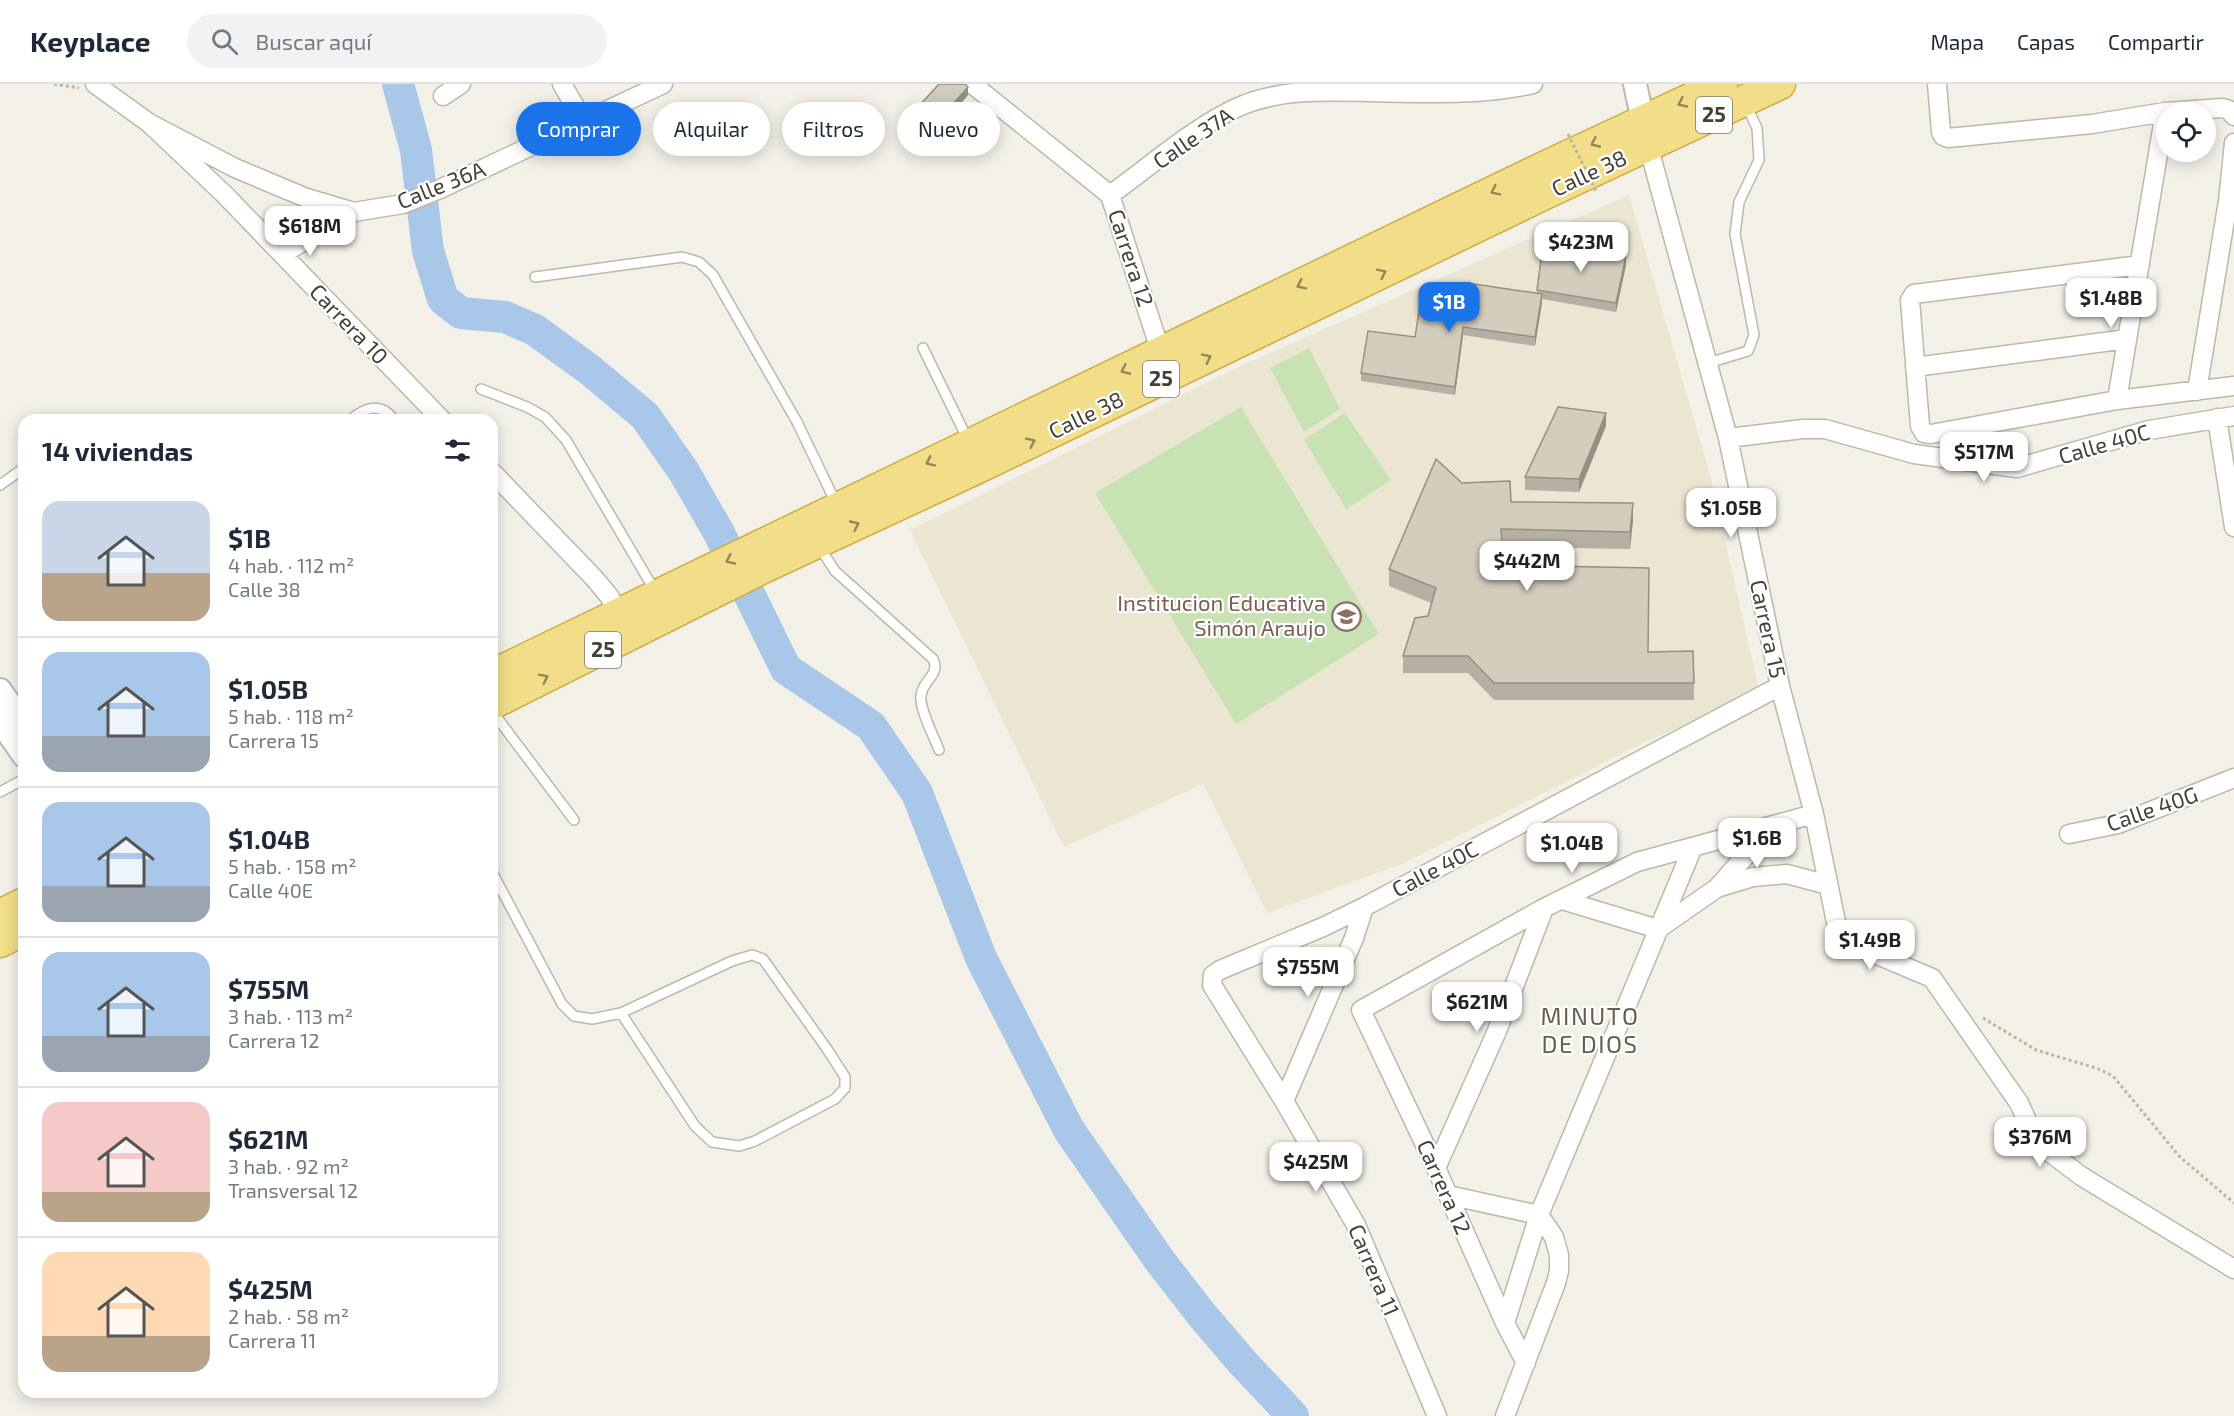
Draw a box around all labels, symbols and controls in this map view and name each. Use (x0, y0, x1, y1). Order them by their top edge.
search box (187, 14, 607, 68)
text: Keyplace (30, 24, 151, 58)
icon: search (208, 25, 241, 58)
text: Buscar aquí (256, 28, 372, 54)
text: Mapa (1930, 29, 1984, 54)
text: Capas (2017, 29, 2075, 54)
text: Compartir (2108, 29, 2204, 54)
one-way arrow (1677, 95, 1688, 107)
road number: 25 (1696, 97, 1732, 133)
street label: Calle 37A (1148, 101, 1238, 173)
chip: Comprar (516, 102, 641, 156)
chip: Alquilar (653, 102, 770, 156)
chip: Filtros (782, 102, 885, 156)
chip: Nuevo (897, 102, 1000, 156)
map controls (2156, 102, 2216, 162)
button: locate (2156, 102, 2216, 162)
one-way arrow (1590, 136, 1601, 148)
street label: Calle 38 (1547, 143, 1630, 201)
street label: Calle 36A (393, 155, 489, 214)
one-way arrow (1491, 183, 1502, 195)
pin: $618M (268, 206, 352, 257)
street label: Carrera 12 (1104, 206, 1160, 310)
text: $618M (279, 213, 341, 237)
pin: $423M (1539, 222, 1623, 273)
text: $423M (1548, 229, 1614, 253)
one-way arrow (1376, 268, 1387, 280)
street label: Carrera 10 (305, 278, 394, 369)
one-way arrow (1296, 278, 1307, 289)
pin: $1.48B (2062, 278, 2160, 329)
pin: $1B (1420, 282, 1478, 333)
text: $1.48B (2079, 285, 2143, 309)
text: $1B (1432, 289, 1466, 313)
one-way arrow (1200, 353, 1211, 365)
road number: 25 (1143, 361, 1179, 397)
one-way arrow (1121, 362, 1132, 374)
street label: Calle 38 (1044, 385, 1127, 443)
street label: Calle 40C (2055, 418, 2152, 468)
pin: $517M (1942, 432, 2026, 483)
icon: filters (441, 434, 474, 467)
text: 14 viviendas (42, 435, 193, 466)
one-way arrow (1025, 438, 1036, 450)
text: $517M (1954, 439, 2014, 463)
one-way arrow (926, 455, 937, 467)
pin: $1.05B (1682, 488, 1780, 539)
text: $1.05B (1700, 495, 1762, 519)
one-way arrow (848, 521, 859, 533)
text: $1B (228, 522, 271, 553)
icon: home (90, 525, 162, 597)
pin: $442M (1485, 541, 1569, 592)
text: $442M (1494, 548, 1561, 572)
one-way arrow (725, 552, 736, 564)
text: 4 hab. · 112 m² (228, 553, 354, 577)
text: Calle 38 (228, 577, 301, 601)
street label: Carrera 15 (1746, 577, 1792, 680)
place label: Institucion Educativa Simón Araujo (1117, 589, 1326, 641)
school or university icon: Institucion Educativa Simón Araujo (1331, 600, 1363, 632)
road number: 25 (585, 632, 621, 668)
text: $1.05B (228, 673, 308, 704)
one-way arrow (538, 674, 549, 686)
icon: home (90, 676, 162, 748)
text: 5 hab. · 118 m² (228, 704, 354, 728)
text: Carrera 15 (228, 728, 319, 752)
street label: Calle 40G (2103, 780, 2201, 836)
pin: $1.6B (1715, 818, 1799, 869)
text: $1.04B (228, 823, 310, 854)
pin: $1.04B (1523, 823, 1621, 874)
text: $1.6B (1732, 825, 1782, 849)
icon: home (90, 826, 162, 898)
text: $1.04B (1540, 830, 1604, 854)
street label: Calle 40C (1387, 835, 1482, 902)
text: 5 hab. · 158 m² (228, 854, 356, 878)
text: Calle 40E (228, 878, 313, 902)
pin: $1.49B (1821, 920, 1919, 971)
text: $1.49B (1839, 927, 1901, 951)
pin: $755M (1266, 947, 1350, 998)
text: $755M (1277, 954, 1339, 978)
text: $755M (228, 973, 309, 1004)
icon: home (90, 976, 162, 1048)
pin: $621M (1435, 982, 1519, 1033)
text: $621M (1446, 989, 1508, 1013)
district label: MINUTO DE DIOS (1541, 1001, 1639, 1058)
text: 3 hab. · 113 m² (228, 1004, 353, 1028)
text: Carrera 12 (228, 1028, 320, 1052)
pin: $376M (1998, 1117, 2082, 1168)
text: $621M (228, 1123, 309, 1154)
text: $376M (2008, 1124, 2072, 1148)
icon: home (90, 1126, 162, 1198)
street label: Carrera 12 (1413, 1135, 1477, 1238)
pin: $425M (1274, 1142, 1358, 1193)
text: $425M (1283, 1149, 1349, 1173)
text: 3 hab. · 92 m² (228, 1154, 349, 1178)
text: Transversal 12 (228, 1178, 358, 1202)
street label: Carrera 11 (1344, 1220, 1406, 1319)
text: $425M (228, 1273, 313, 1304)
icon: home (90, 1276, 162, 1348)
text: 2 hab. · 58 m² (228, 1304, 349, 1328)
text: Carrera 11 (228, 1328, 316, 1352)

